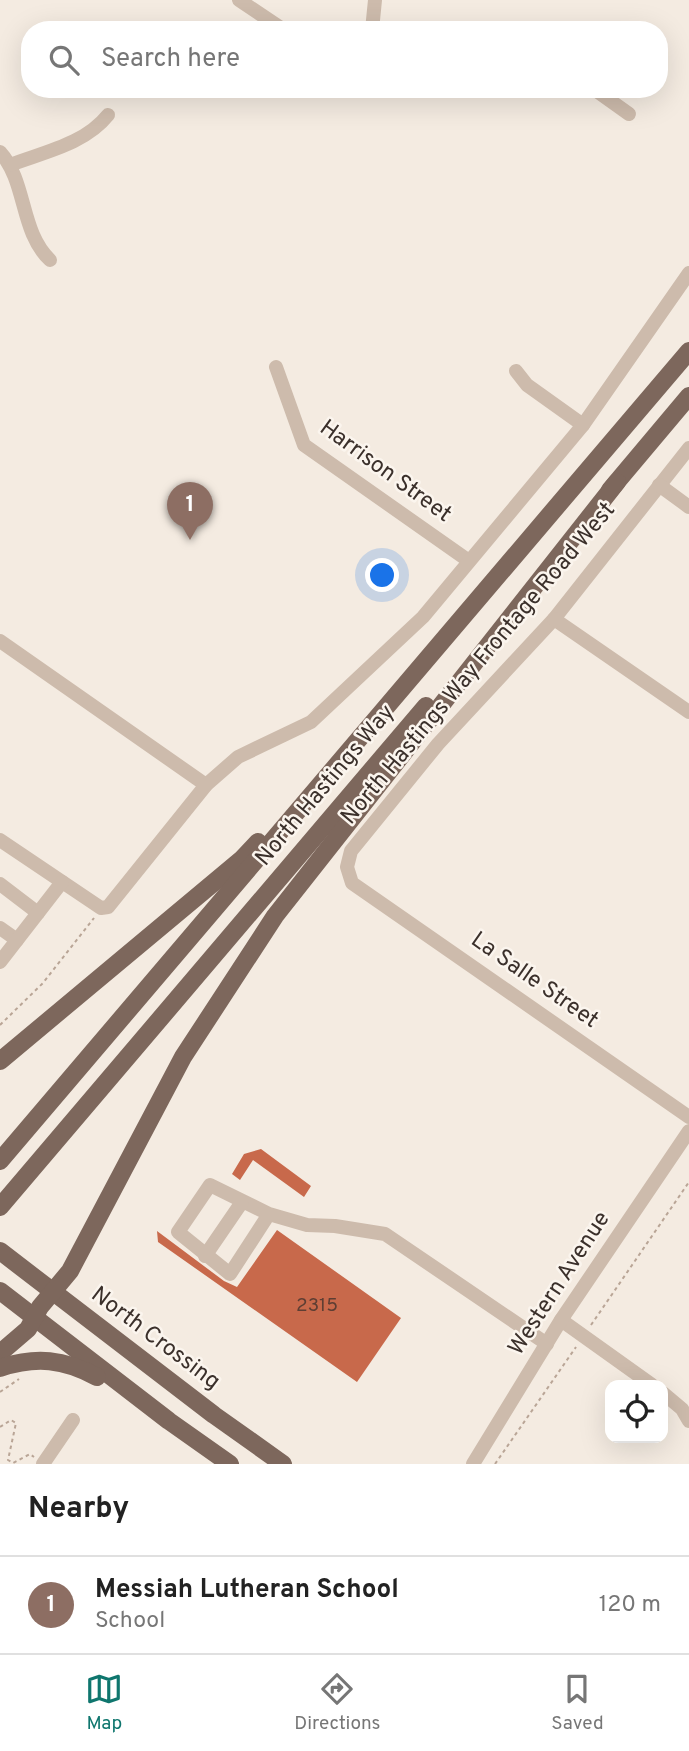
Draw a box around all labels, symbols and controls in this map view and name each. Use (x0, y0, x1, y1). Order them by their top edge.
search box (21, 21, 668, 98)
icon: search (45, 41, 83, 79)
text: Search here (101, 43, 240, 76)
street label: Harrison Street (313, 414, 457, 530)
pin: 1 (167, 482, 213, 540)
street label: North Hastings Way Frontage Road West (335, 497, 623, 831)
your location (365, 558, 399, 592)
street label: North Hastings Way (250, 699, 402, 873)
street label: La Salle Street (464, 926, 604, 1036)
street label: Western Avenue (503, 1207, 617, 1361)
street label: North Crossing (85, 1281, 225, 1397)
house number: 2315 (296, 1294, 338, 1318)
map controls (605, 1380, 668, 1443)
button: locate (605, 1380, 668, 1443)
text: Nearby (28, 1491, 129, 1528)
text: Messiah Lutheran School (95, 1574, 399, 1607)
text: 1 (46, 1591, 56, 1620)
text: 120 m (599, 1591, 661, 1620)
text: School (95, 1607, 165, 1636)
tab: Map (85, 1670, 123, 1736)
tab: Directions (294, 1670, 381, 1736)
tab: Saved (551, 1670, 604, 1736)

